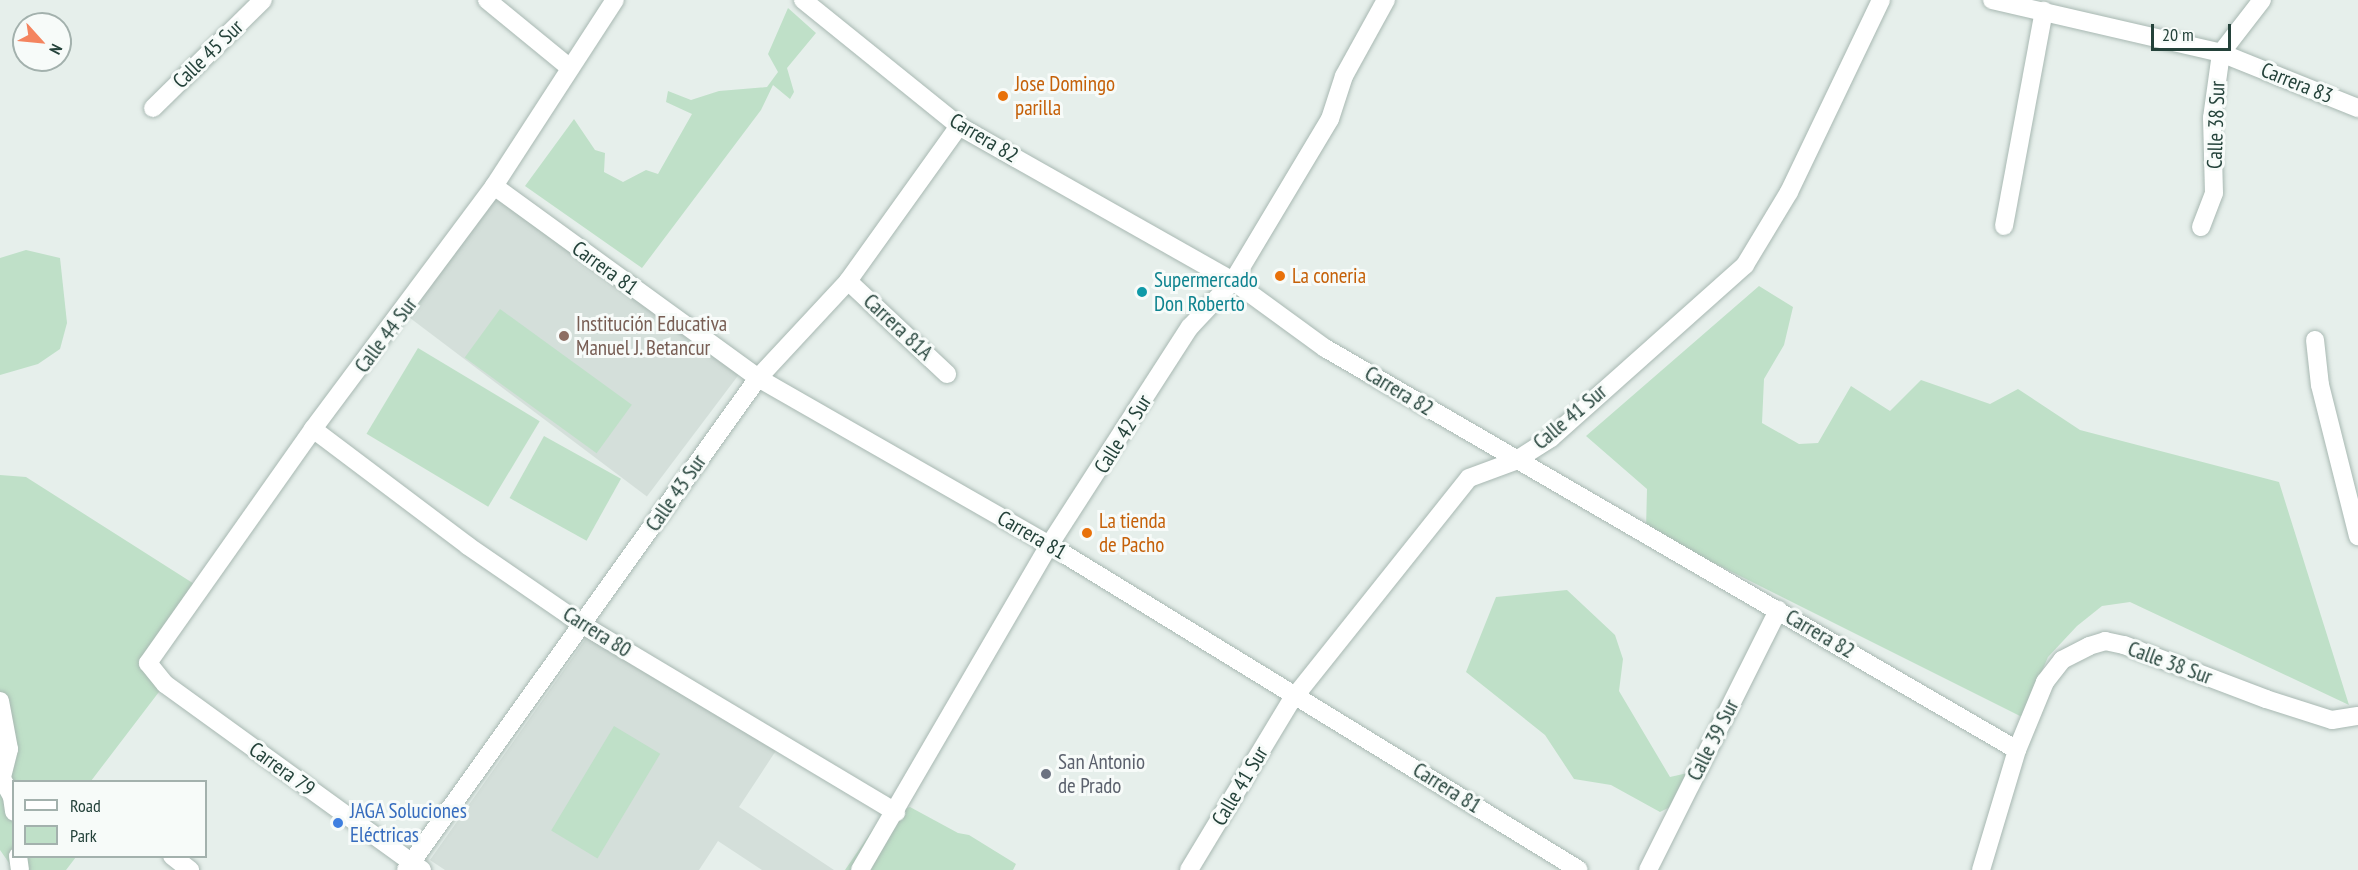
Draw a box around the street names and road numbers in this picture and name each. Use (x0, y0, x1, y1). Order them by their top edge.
street label: Calle 45 Sur (168, 14, 248, 94)
street label: Carrera 83 (2257, 57, 2337, 109)
street label: Calle 38 Sur (2202, 81, 2230, 169)
street label: Carrera 82 (945, 108, 1023, 168)
street label: Carrera 81 (567, 236, 643, 300)
street label: Carrera 81A (858, 289, 938, 365)
street label: Calle 44 Sur (349, 292, 423, 378)
street label: Carrera 82 (1360, 361, 1438, 421)
street label: Calle 41 Sur (1528, 379, 1612, 455)
street label: Calle 42 Sur (1089, 390, 1157, 478)
street label: Calle 43 Sur (640, 450, 712, 536)
street label: Carrera 81 (993, 505, 1071, 565)
street label: Carrera 80 (558, 601, 636, 663)
street label: Carrera 82 (1781, 604, 1859, 664)
street label: Calle 38 Sur (2124, 636, 2216, 690)
street label: Calle 39 Sur (1682, 695, 1744, 785)
street label: Carrera 79 (244, 737, 320, 801)
street label: Calle 41 Sur (1207, 742, 1273, 830)
street label: Carrera 81 (1408, 757, 1486, 819)

